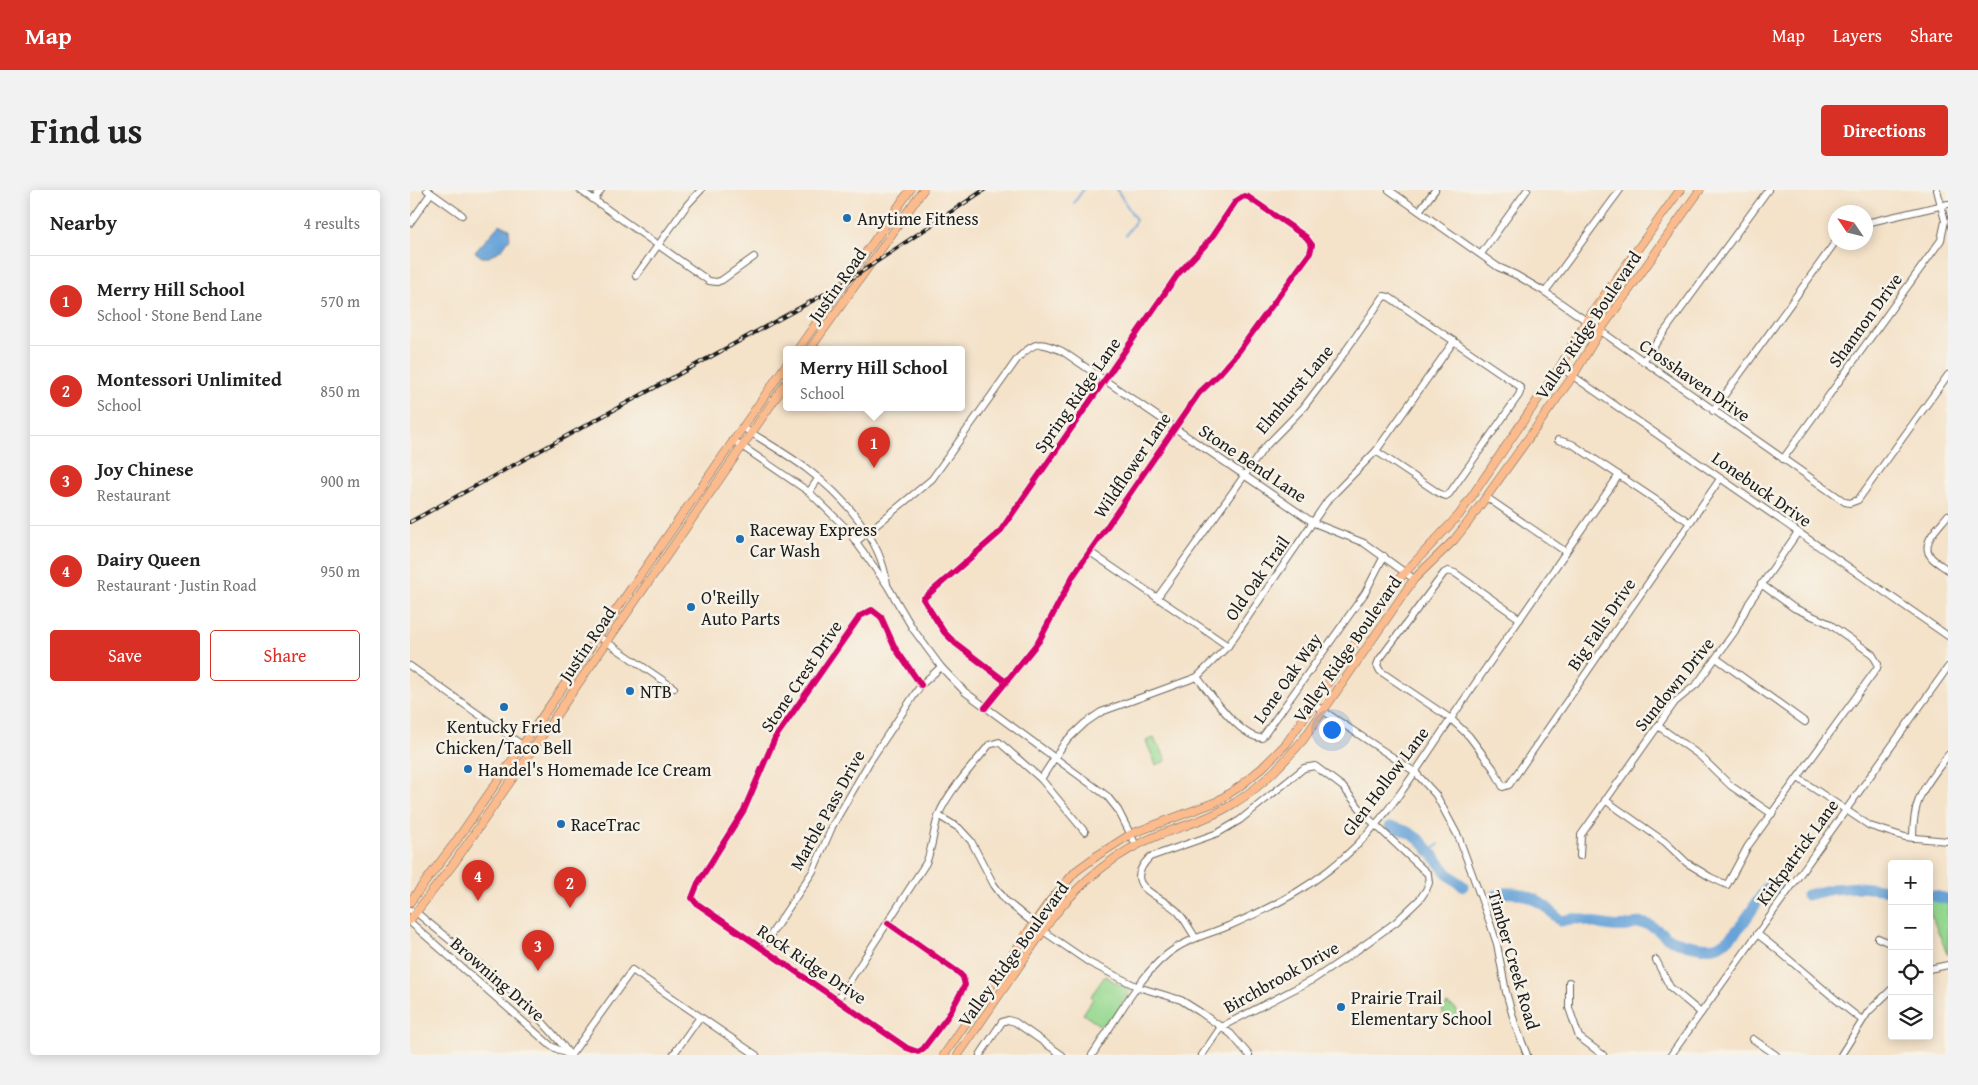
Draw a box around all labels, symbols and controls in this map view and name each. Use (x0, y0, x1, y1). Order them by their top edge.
text: Map (25, 18, 72, 53)
text: Map (1772, 22, 1805, 49)
text: Layers (1833, 22, 1882, 49)
text: Share (1910, 22, 1953, 49)
text: Find us (30, 105, 143, 156)
button: Directions (1821, 105, 1948, 156)
place label: Anytime Fitness (857, 205, 979, 232)
north arrow (1828, 205, 1873, 250)
text: Nearby (50, 207, 117, 238)
text: 4 results (303, 211, 360, 235)
marker: Anytime Fitness (841, 212, 853, 224)
street label: Justin Road (800, 242, 873, 329)
street label: Valley Ridge Boulevard (1528, 245, 1648, 405)
street label: Shannon Drive (1821, 267, 1909, 373)
text: Merry Hill School (97, 275, 245, 303)
text: 1 (62, 289, 70, 313)
text: 570 m (320, 289, 360, 313)
text: School · Stone Bend Lane (97, 303, 262, 327)
street label: Spring Ridge Lane (1027, 331, 1127, 459)
street label: Crosshaven Drive (1634, 332, 1756, 428)
street label: Elmhurst Lane (1248, 338, 1340, 440)
popup (783, 346, 965, 411)
text: Merry Hill School (800, 353, 948, 381)
text: Montessori Unlimited (97, 365, 282, 393)
text: 2 (62, 379, 70, 403)
text: 850 m (320, 379, 360, 403)
text: School (800, 381, 845, 405)
text: School (97, 393, 141, 417)
street label: Wildflower Lane (1086, 407, 1178, 523)
street label: Stone Bend Lane (1194, 417, 1312, 509)
pin: 1 (858, 427, 890, 468)
street label: Lonebuck Drive (1706, 444, 1818, 534)
text: Joy Chinese (97, 455, 194, 483)
text: 3 (62, 469, 70, 493)
text: 900 m (320, 469, 360, 493)
text: Restaurant (97, 483, 171, 507)
place label: Raceway Express Car Wash (750, 516, 877, 564)
street label: Old Oak Trail (1218, 530, 1296, 626)
marker: Raceway Express Car Wash (734, 533, 746, 545)
text: Dairy Queen (97, 545, 200, 573)
text: 4 (62, 559, 70, 583)
text: 950 m (320, 559, 360, 583)
street label: Valley Ridge Boulevard (1286, 570, 1408, 728)
street label: Big Falls Drive (1560, 572, 1642, 676)
text: Restaurant · Justin Road (97, 573, 256, 597)
place label: O'Reilly Auto Parts (701, 584, 780, 632)
street label: Justin Road (551, 601, 622, 689)
marker: O'Reilly Auto Parts (685, 601, 697, 613)
street label: Stone Crest Drive (753, 615, 849, 737)
street label: Lone Oak Way (1246, 627, 1328, 729)
button: Save (50, 630, 200, 681)
button: Share (210, 630, 360, 681)
street label: Sundown Drive (1628, 631, 1720, 737)
place label: NTB (640, 678, 672, 705)
marker: NTB (624, 685, 636, 697)
marker: Kentucky Fried Chicken/Taco Bell (498, 701, 510, 713)
place label: Kentucky Fried Chicken/Taco Bell (436, 713, 572, 761)
your location (1319, 717, 1345, 743)
street label: Glen Hollow Lane (1335, 721, 1435, 841)
street label: Marble Pass Drive (783, 745, 871, 875)
place label: Handel's Homemade Ice Cream (478, 756, 712, 783)
marker: Handel's Homemade Ice Cream (462, 763, 474, 775)
street label: Kirkpatrick Lane (1749, 793, 1845, 911)
place label: RaceTrac (571, 811, 640, 838)
marker: RaceTrac (555, 818, 567, 830)
pin: 4 (462, 860, 494, 901)
map controls (1888, 860, 1933, 1040)
button: + (1888, 860, 1933, 905)
pin: 2 (554, 867, 586, 908)
street label: Valley Ridge Boulevard (951, 875, 1075, 1032)
street label: Timber Creek Road (1481, 887, 1547, 1033)
button: − (1888, 905, 1933, 950)
street label: Rock Ridge Drive (752, 917, 872, 1011)
street label: Browning Drive (445, 930, 551, 1028)
pin: 3 (522, 930, 554, 971)
street label: Birchbrook Drive (1218, 934, 1344, 1020)
button: locate (1888, 950, 1933, 995)
place label: Prairie Trail Elementary School (1351, 984, 1492, 1032)
button: layers (1888, 995, 1933, 1040)
marker: Prairie Trail Elementary School (1335, 1001, 1347, 1013)

